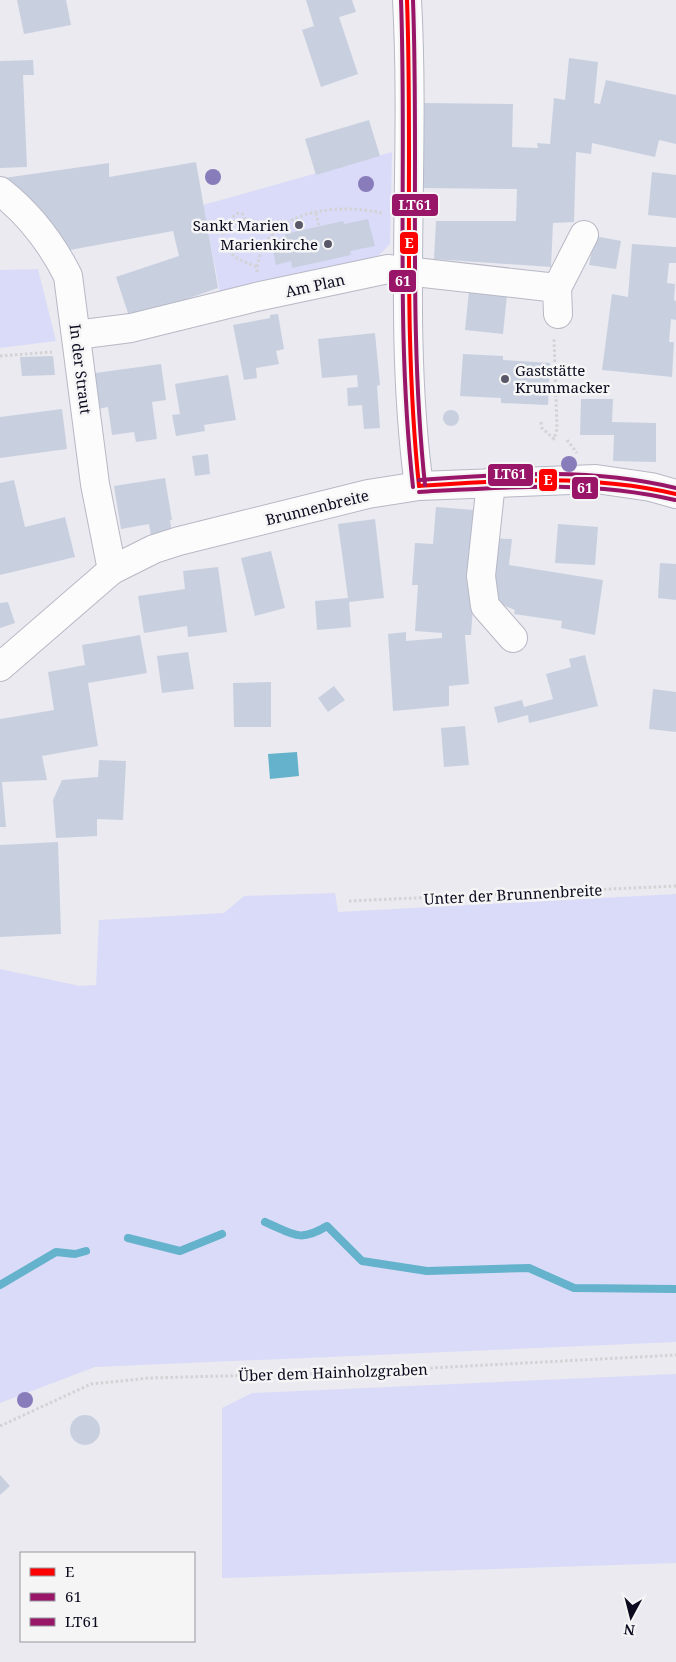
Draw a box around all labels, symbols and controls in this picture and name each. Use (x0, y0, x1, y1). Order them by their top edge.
line badge: LT61 (391, 193, 439, 217)
text: LT61 (398, 195, 432, 214)
place label: Sankt Marien (193, 215, 289, 235)
marker: Sankt Marien (293, 219, 305, 231)
line badge: E (399, 231, 419, 255)
text: E (404, 233, 414, 252)
place label: Marienkirche (220, 234, 318, 254)
marker: Marienkirche (322, 238, 334, 250)
street label: Am Plan (283, 269, 347, 301)
line badge: 61 (388, 269, 417, 293)
text: 61 (395, 271, 411, 290)
street label: In der Straut (66, 323, 96, 415)
place label: Gaststätte Krummacker (515, 360, 610, 397)
marker: Gaststätte Krummacker (499, 373, 511, 385)
line badge: LT61 (487, 463, 534, 487)
text: LT61 (493, 464, 527, 483)
line badge: E (538, 468, 558, 492)
text: E (543, 470, 553, 489)
line badge: 61 (571, 476, 599, 500)
text: 61 (577, 478, 593, 497)
street label: Brunnenbreite (263, 484, 371, 530)
street label: Unter der Brunnenbreite (423, 879, 603, 909)
street label: Über dem Hainholzgraben (238, 1359, 428, 1385)
legend (20, 1552, 195, 1642)
text: E (65, 1561, 74, 1581)
text: 61 (65, 1586, 82, 1606)
north arrow (606, 1592, 656, 1642)
text: LT61 (65, 1611, 99, 1631)
text: N (623, 1620, 636, 1641)

